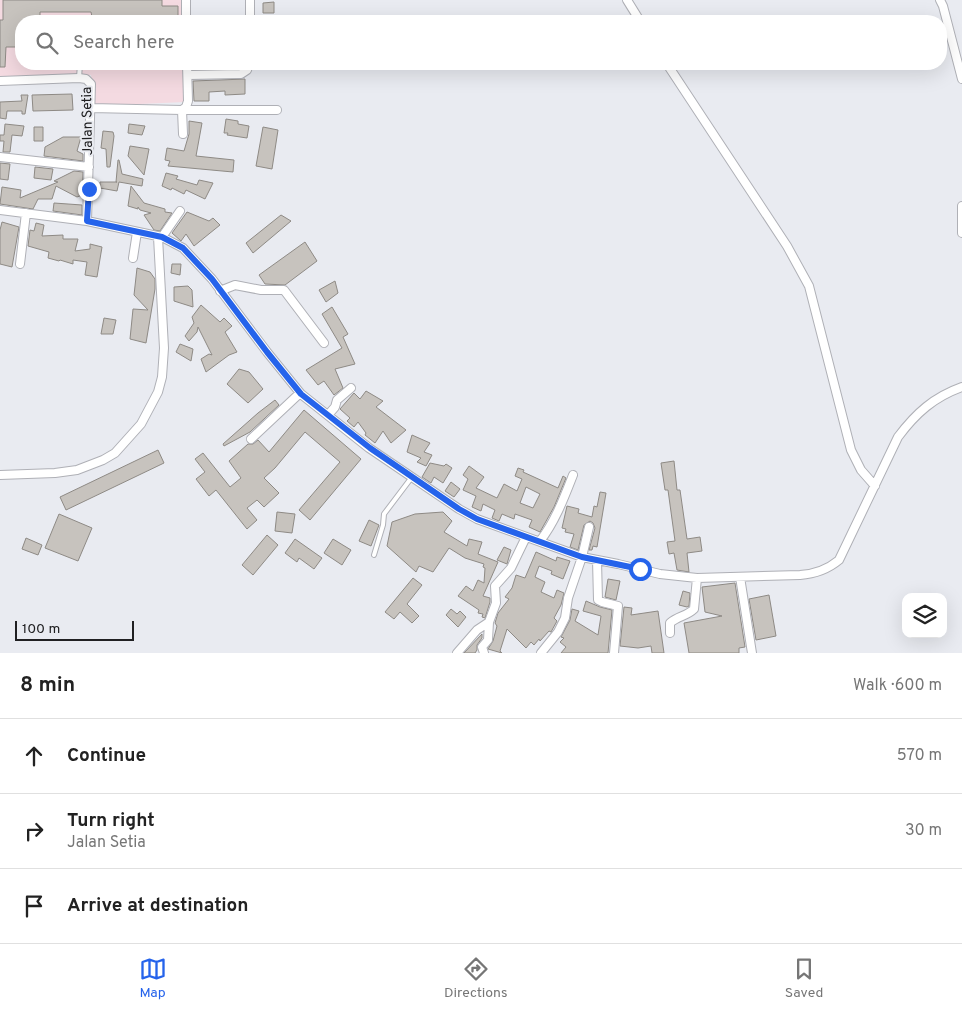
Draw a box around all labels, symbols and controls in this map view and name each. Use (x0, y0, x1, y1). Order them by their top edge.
search box (15, 15, 947, 70)
icon: search (33, 29, 61, 57)
text: Search here (73, 31, 175, 55)
street label: Jalan Setia (79, 86, 97, 156)
route end (78, 178, 101, 201)
route start (629, 558, 652, 581)
map controls (902, 593, 947, 638)
button: layers (902, 593, 947, 638)
scale bar (15, 618, 134, 641)
text: 100 m (22, 621, 60, 638)
text: 8 min (20, 672, 75, 699)
text: Walk · 600 m (853, 676, 942, 696)
icon: ahead (20, 742, 48, 770)
text: Continue (67, 744, 146, 768)
text: 570 m (897, 746, 942, 766)
text: Turn right (67, 809, 155, 833)
icon: right (20, 817, 48, 845)
text: 30 m (905, 821, 942, 841)
text: Jalan Setia (67, 833, 146, 853)
icon: arrive (20, 892, 48, 920)
text: Arrive at destination (67, 894, 248, 918)
tab: Map (139, 955, 167, 1002)
tab: Directions (444, 955, 508, 1002)
tab: Saved (785, 955, 823, 1002)

